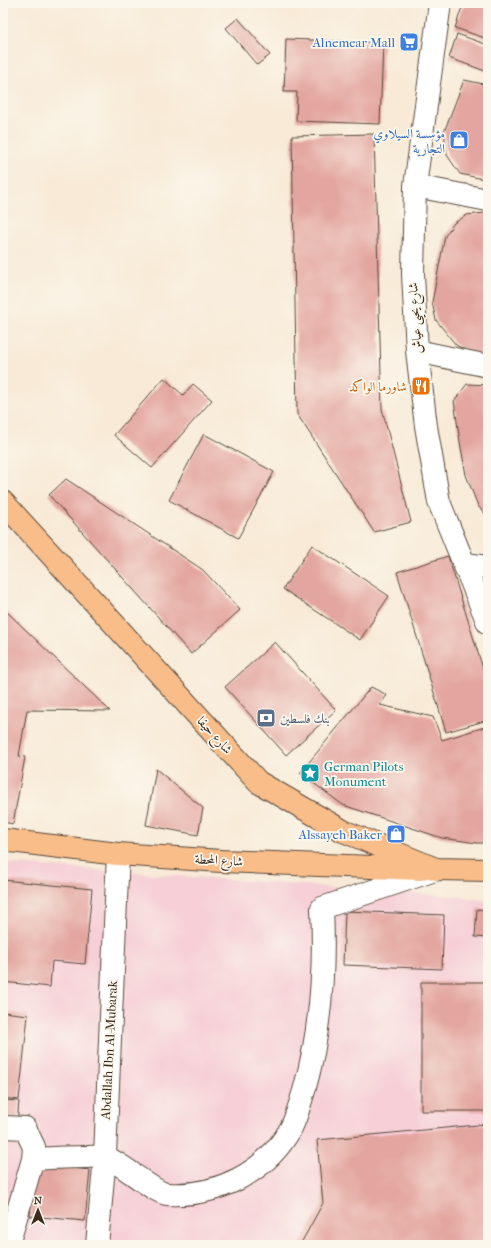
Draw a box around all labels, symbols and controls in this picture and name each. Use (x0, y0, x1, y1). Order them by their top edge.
supermarket icon: Alnemear Mall (398, 31, 420, 53)
place label: Alnemear Mall (311, 35, 395, 50)
place label: مؤسسة السيلاوي التجارية (373, 126, 445, 157)
shop icon: مؤسسة السيلاوي التجارية (448, 129, 470, 151)
street label: شارع يحيى عياش (405, 282, 429, 354)
restaurant icon: شاورما الواكد (410, 375, 432, 397)
place label: شاورما الواكد (349, 378, 407, 395)
bank icon: بنك فلسطين (255, 707, 277, 729)
place label: بنك فلسطين (280, 711, 330, 727)
street label: شارع حيفا (191, 713, 236, 759)
place label: German Pilots Monument (324, 759, 404, 789)
place icon: German Pilots Monument (299, 762, 321, 784)
shop icon: Alssayeh Baker (385, 823, 407, 845)
place label: Alssayeh Baker (298, 827, 382, 842)
street label: شارع المحطة (194, 851, 244, 873)
street label: Abdallah Ibn Al-Mubarak (98, 980, 120, 1121)
north arrow (18, 1190, 58, 1230)
text: N (34, 1194, 43, 1207)

